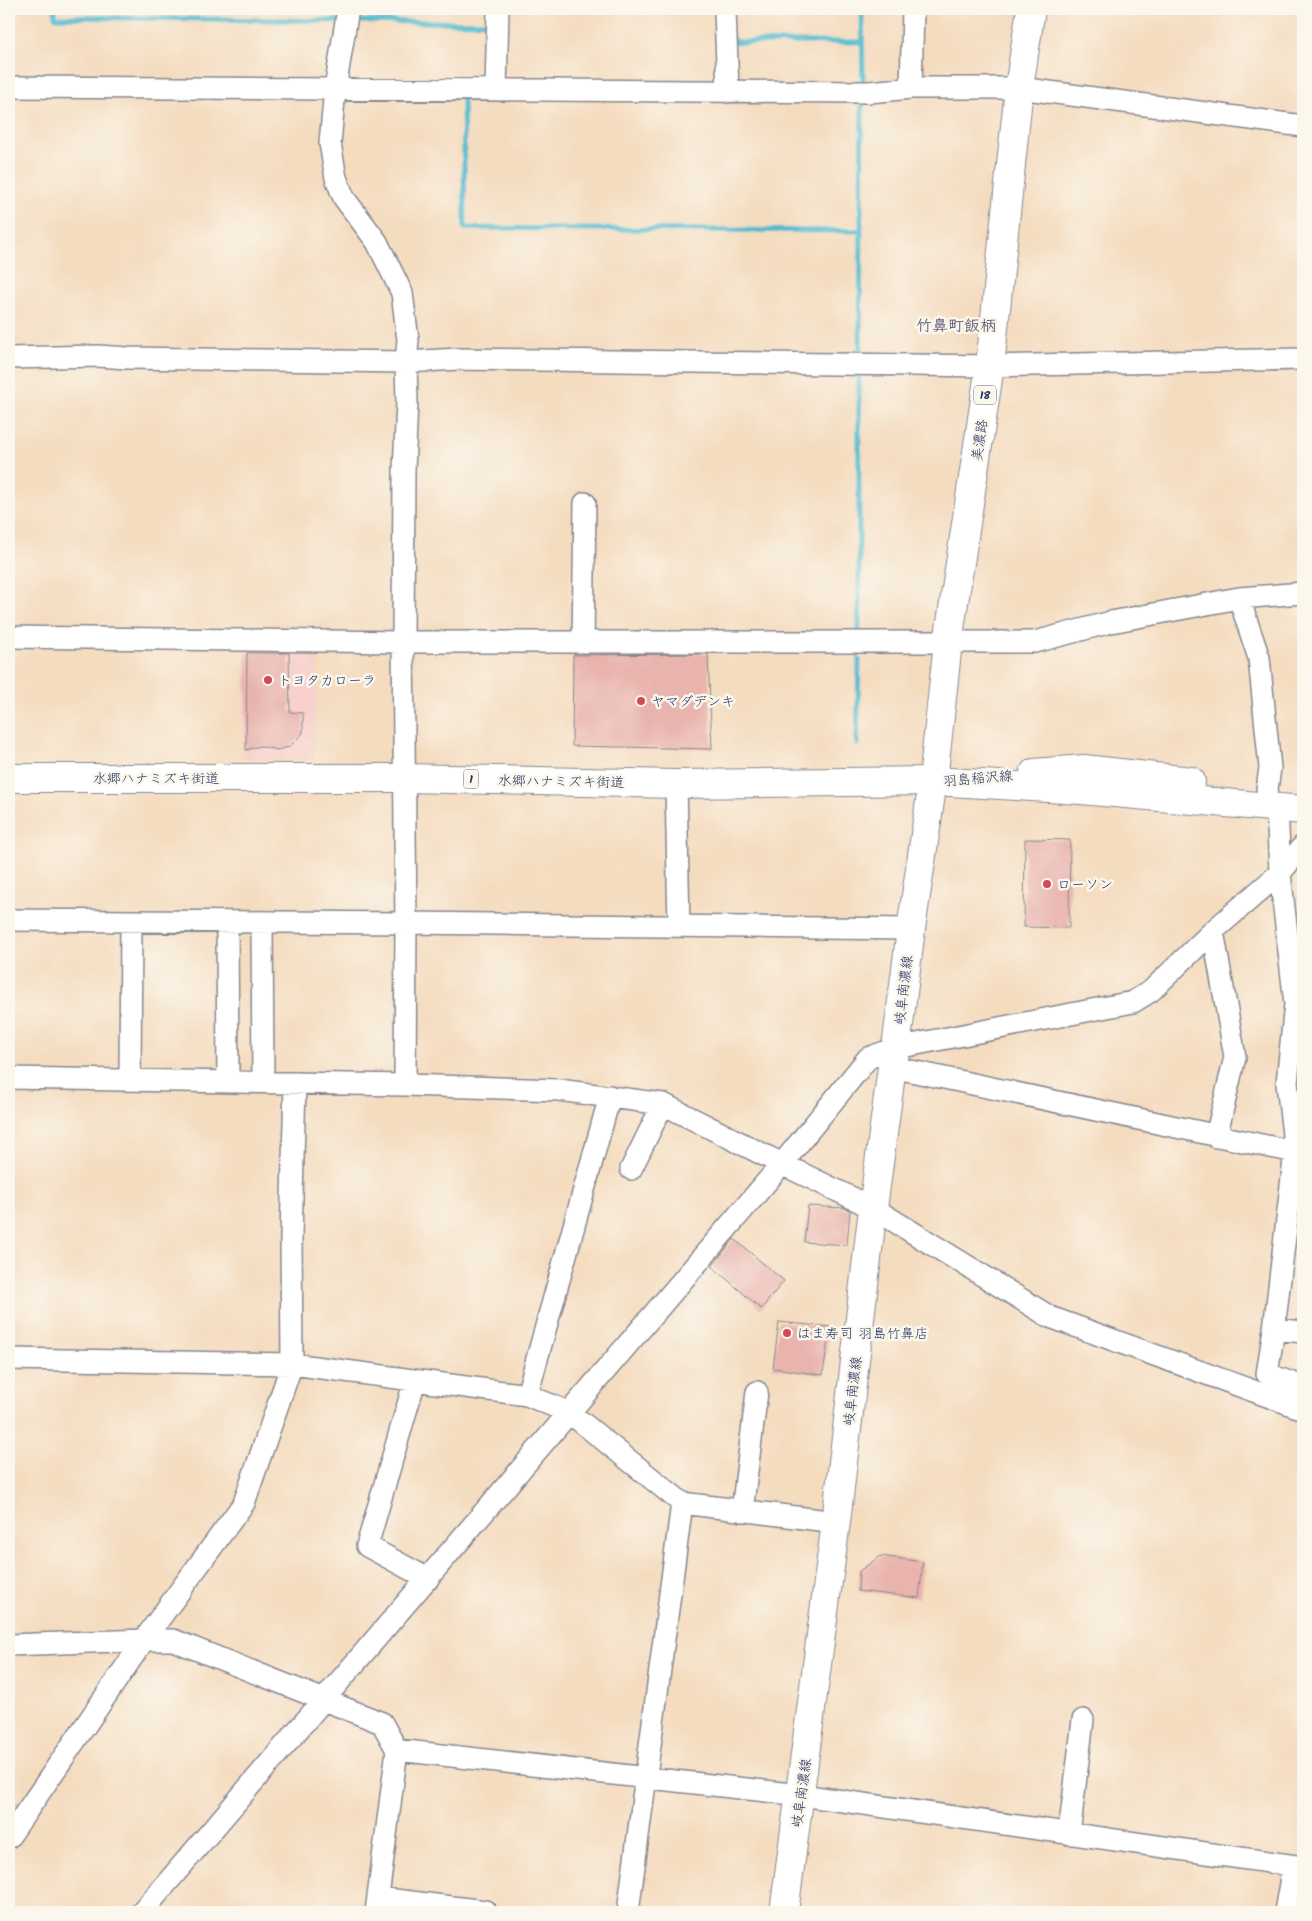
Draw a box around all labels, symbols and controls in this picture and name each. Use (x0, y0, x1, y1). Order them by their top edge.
district label: 竹鼻町飯柄 (916, 314, 996, 339)
road number: 18 (974, 386, 996, 404)
street label: 美濃路 (966, 418, 994, 462)
place label: トヨタカローラ (278, 670, 376, 692)
marker: トヨタカローラ (262, 674, 274, 686)
place label: ヤマダデンキ (651, 691, 735, 713)
marker: ヤマダデンキ (635, 695, 647, 707)
street label: 羽島稲沢線 (942, 765, 1014, 793)
street label: 水郷ハナミズキ街道 (93, 768, 219, 790)
road number: 1 (464, 770, 478, 789)
street label: 水郷ハナミズキ街道 (498, 770, 624, 794)
place label: ローソン (1057, 874, 1113, 896)
marker: ローソン (1041, 878, 1053, 890)
street label: 岐阜南濃線 (889, 954, 919, 1026)
place label: はま寿司 羽島竹鼻店 (797, 1323, 929, 1345)
marker: はま寿司 羽島竹鼻店 (781, 1327, 793, 1339)
street label: 岐阜南濃線 (838, 1355, 868, 1427)
street label: 岐阜南濃線 (786, 1757, 818, 1829)

